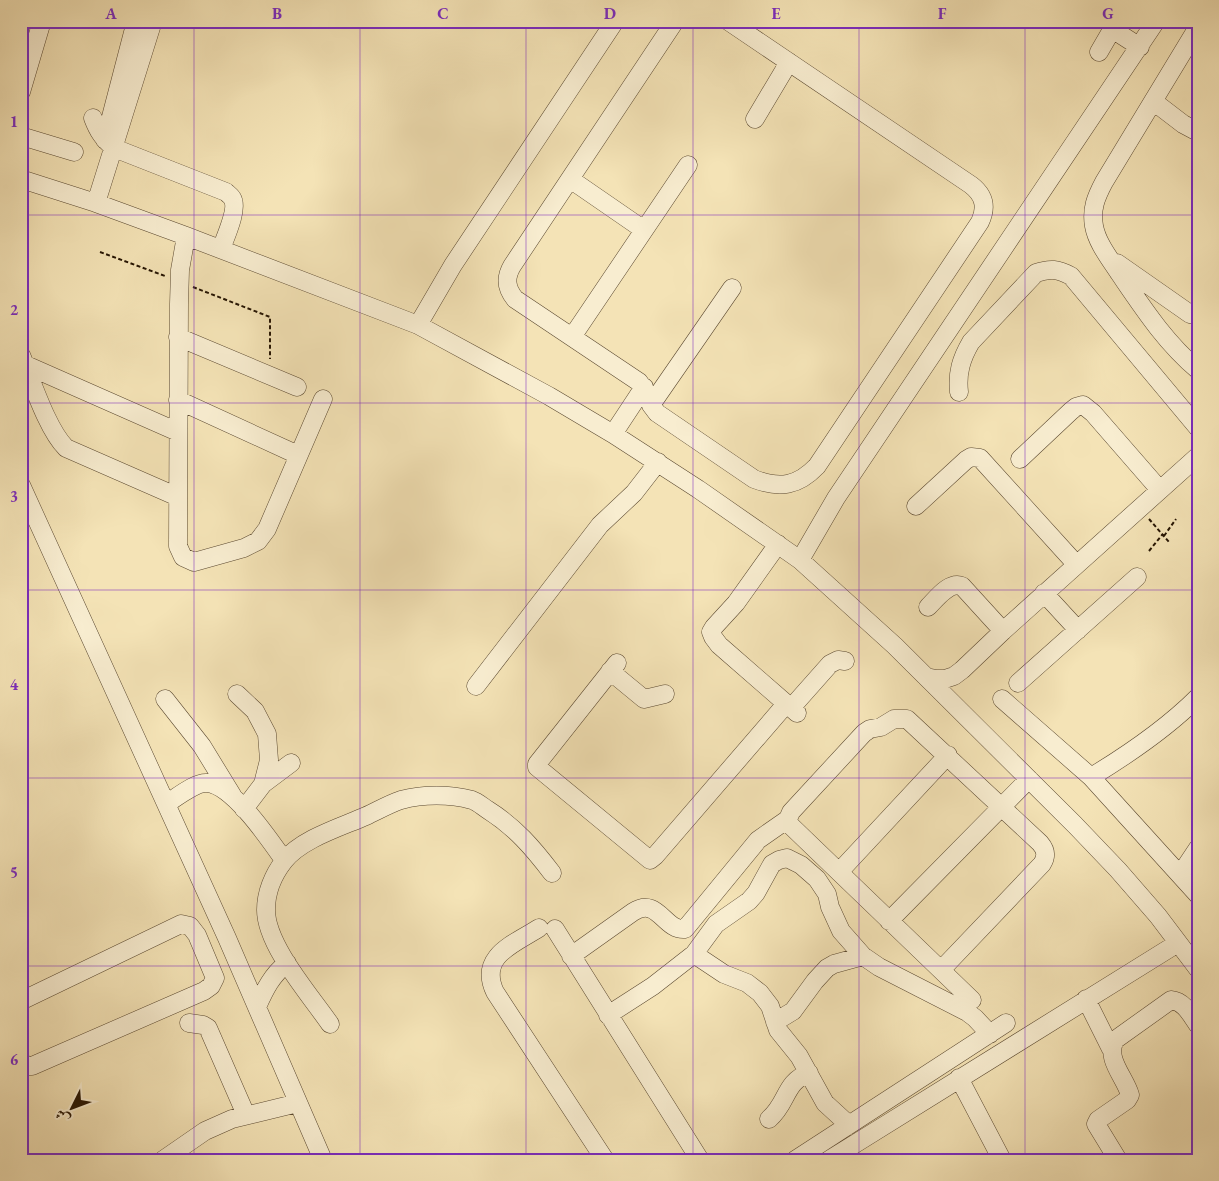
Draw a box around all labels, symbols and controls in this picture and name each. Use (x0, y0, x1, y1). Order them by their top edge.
text: A (104, 3, 117, 24)
text: B (272, 3, 282, 24)
text: C (437, 3, 449, 24)
text: D (604, 3, 616, 24)
text: E (771, 3, 781, 24)
text: F (938, 3, 947, 24)
text: G (1102, 3, 1114, 24)
text: 1 (10, 111, 18, 132)
text: 2 (10, 299, 19, 320)
text: 3 (10, 486, 18, 507)
text: 4 (10, 674, 19, 695)
text: 5 (10, 862, 18, 883)
text: 6 (10, 1049, 19, 1070)
north arrow (48, 1084, 98, 1134)
text: ش (51, 1105, 74, 1128)

